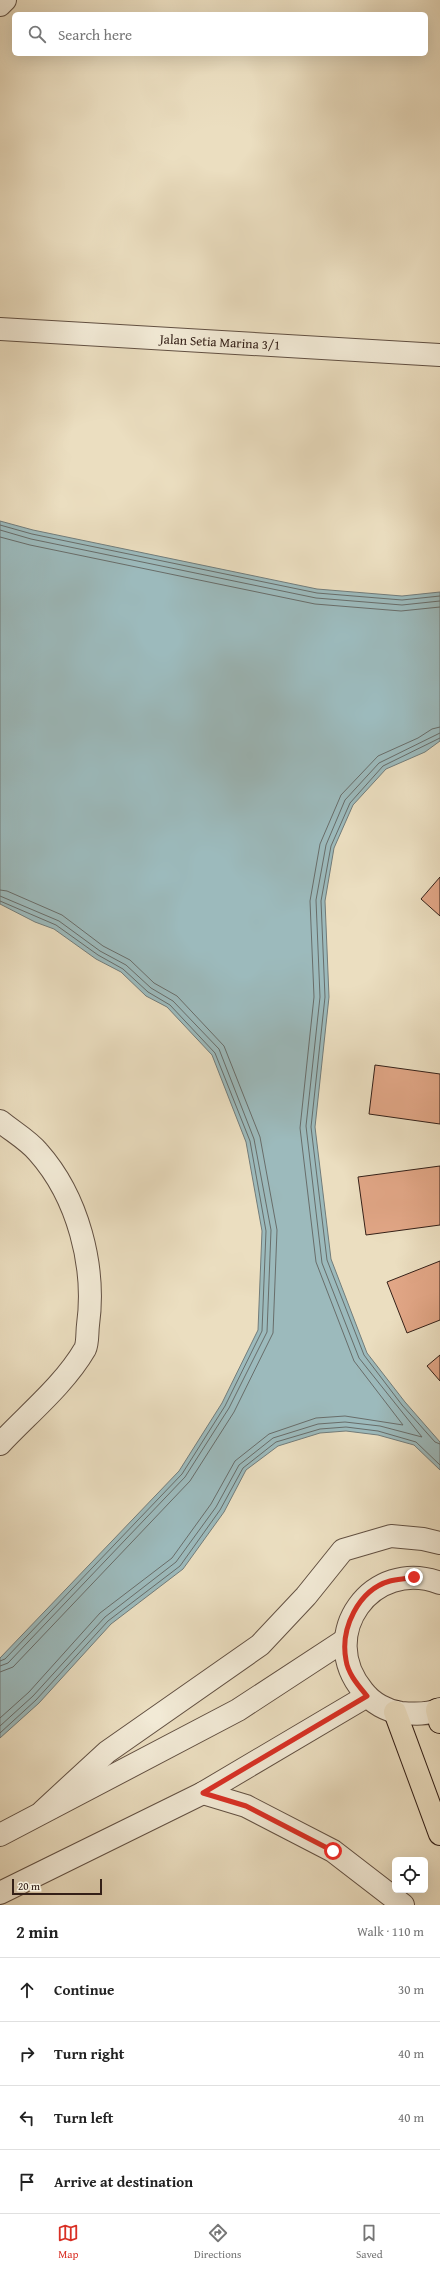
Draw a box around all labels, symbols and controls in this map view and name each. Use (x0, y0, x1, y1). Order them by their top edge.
search box (12, 12, 428, 56)
icon: search (26, 23, 48, 45)
text: Search here (58, 24, 132, 45)
street label: Jalan Setia Marina 3/1 (157, 329, 281, 355)
route end (405, 1568, 423, 1586)
route start (324, 1842, 342, 1860)
map controls (392, 1857, 428, 1893)
button: locate (392, 1857, 428, 1893)
scale bar (12, 1877, 102, 1896)
text: 20 m (18, 1878, 40, 1894)
text: 2 min (16, 1919, 58, 1944)
text: Walk · 110 m (357, 1922, 424, 1941)
icon: ahead (16, 1979, 38, 2001)
text: Continue (54, 1979, 115, 2000)
text: 30 m (398, 1980, 424, 1999)
icon: right (16, 2043, 38, 2065)
text: Turn right (54, 2043, 125, 2064)
text: 40 m (398, 2044, 424, 2063)
icon: left (16, 2107, 38, 2129)
text: Turn left (54, 2107, 113, 2128)
text: 40 m (398, 2108, 424, 2127)
icon: arrive (16, 2171, 38, 2193)
text: Arrive at destination (54, 2171, 193, 2192)
tab: Map (57, 2222, 79, 2262)
tab: Directions (194, 2222, 241, 2262)
tab: Saved (356, 2222, 383, 2262)

